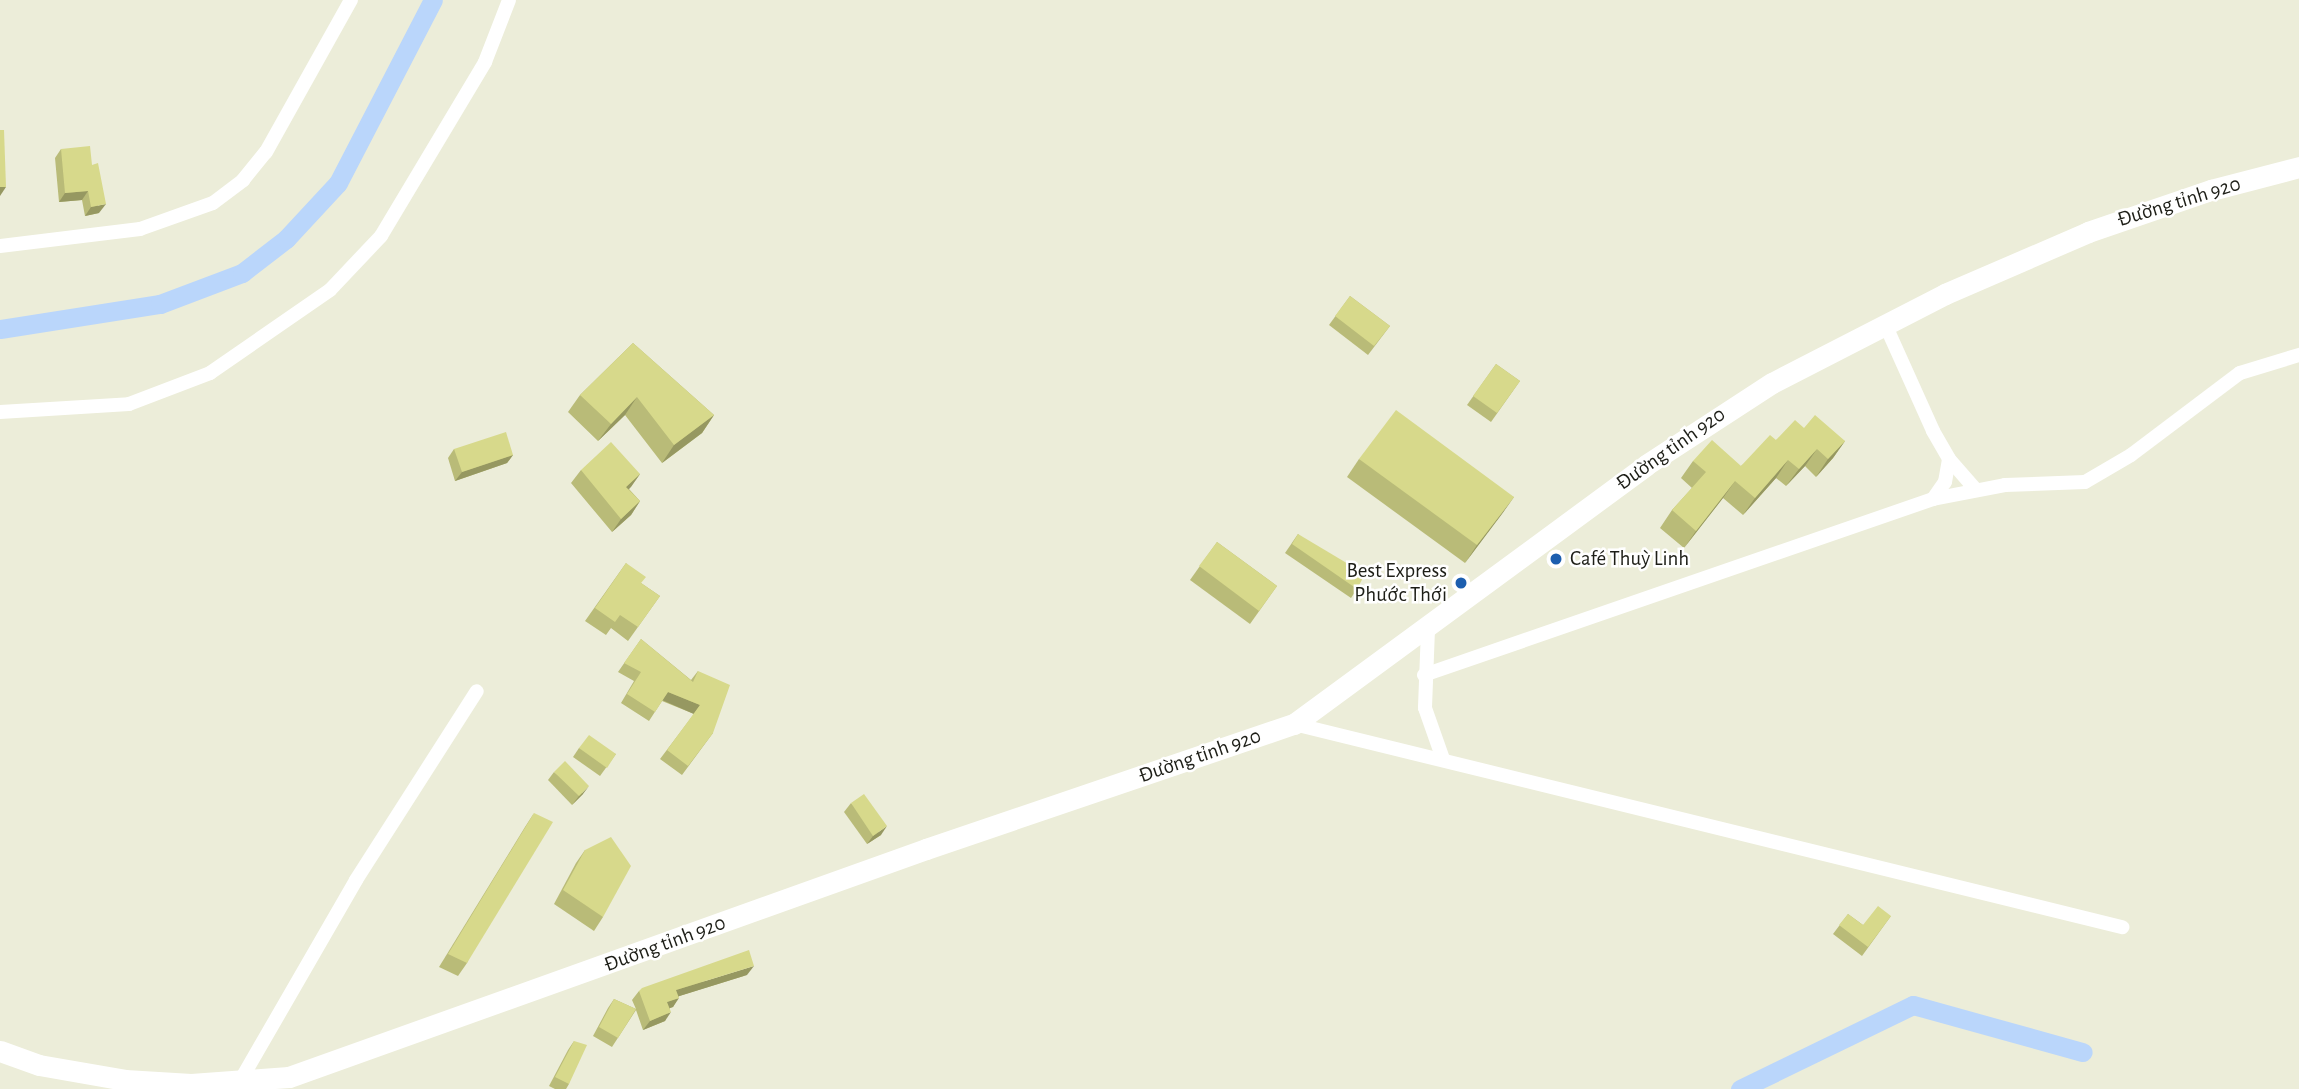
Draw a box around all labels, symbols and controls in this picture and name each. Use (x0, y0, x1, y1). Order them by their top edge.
street label: Đường tỉnh 920 (2114, 171, 2244, 233)
street label: Đường tỉnh 920 (1611, 402, 1731, 496)
place label: Café Thuỳ Linh (1570, 546, 1689, 572)
marker: Café Thuỳ Linh (1548, 551, 1564, 567)
place label: Best Express Phước Thới (1347, 558, 1447, 608)
marker: Best Express Phước Thới (1453, 575, 1469, 591)
street label: Đường tỉnh 920 (1136, 723, 1264, 789)
street label: Đường tỉnh 920 (601, 910, 729, 978)

